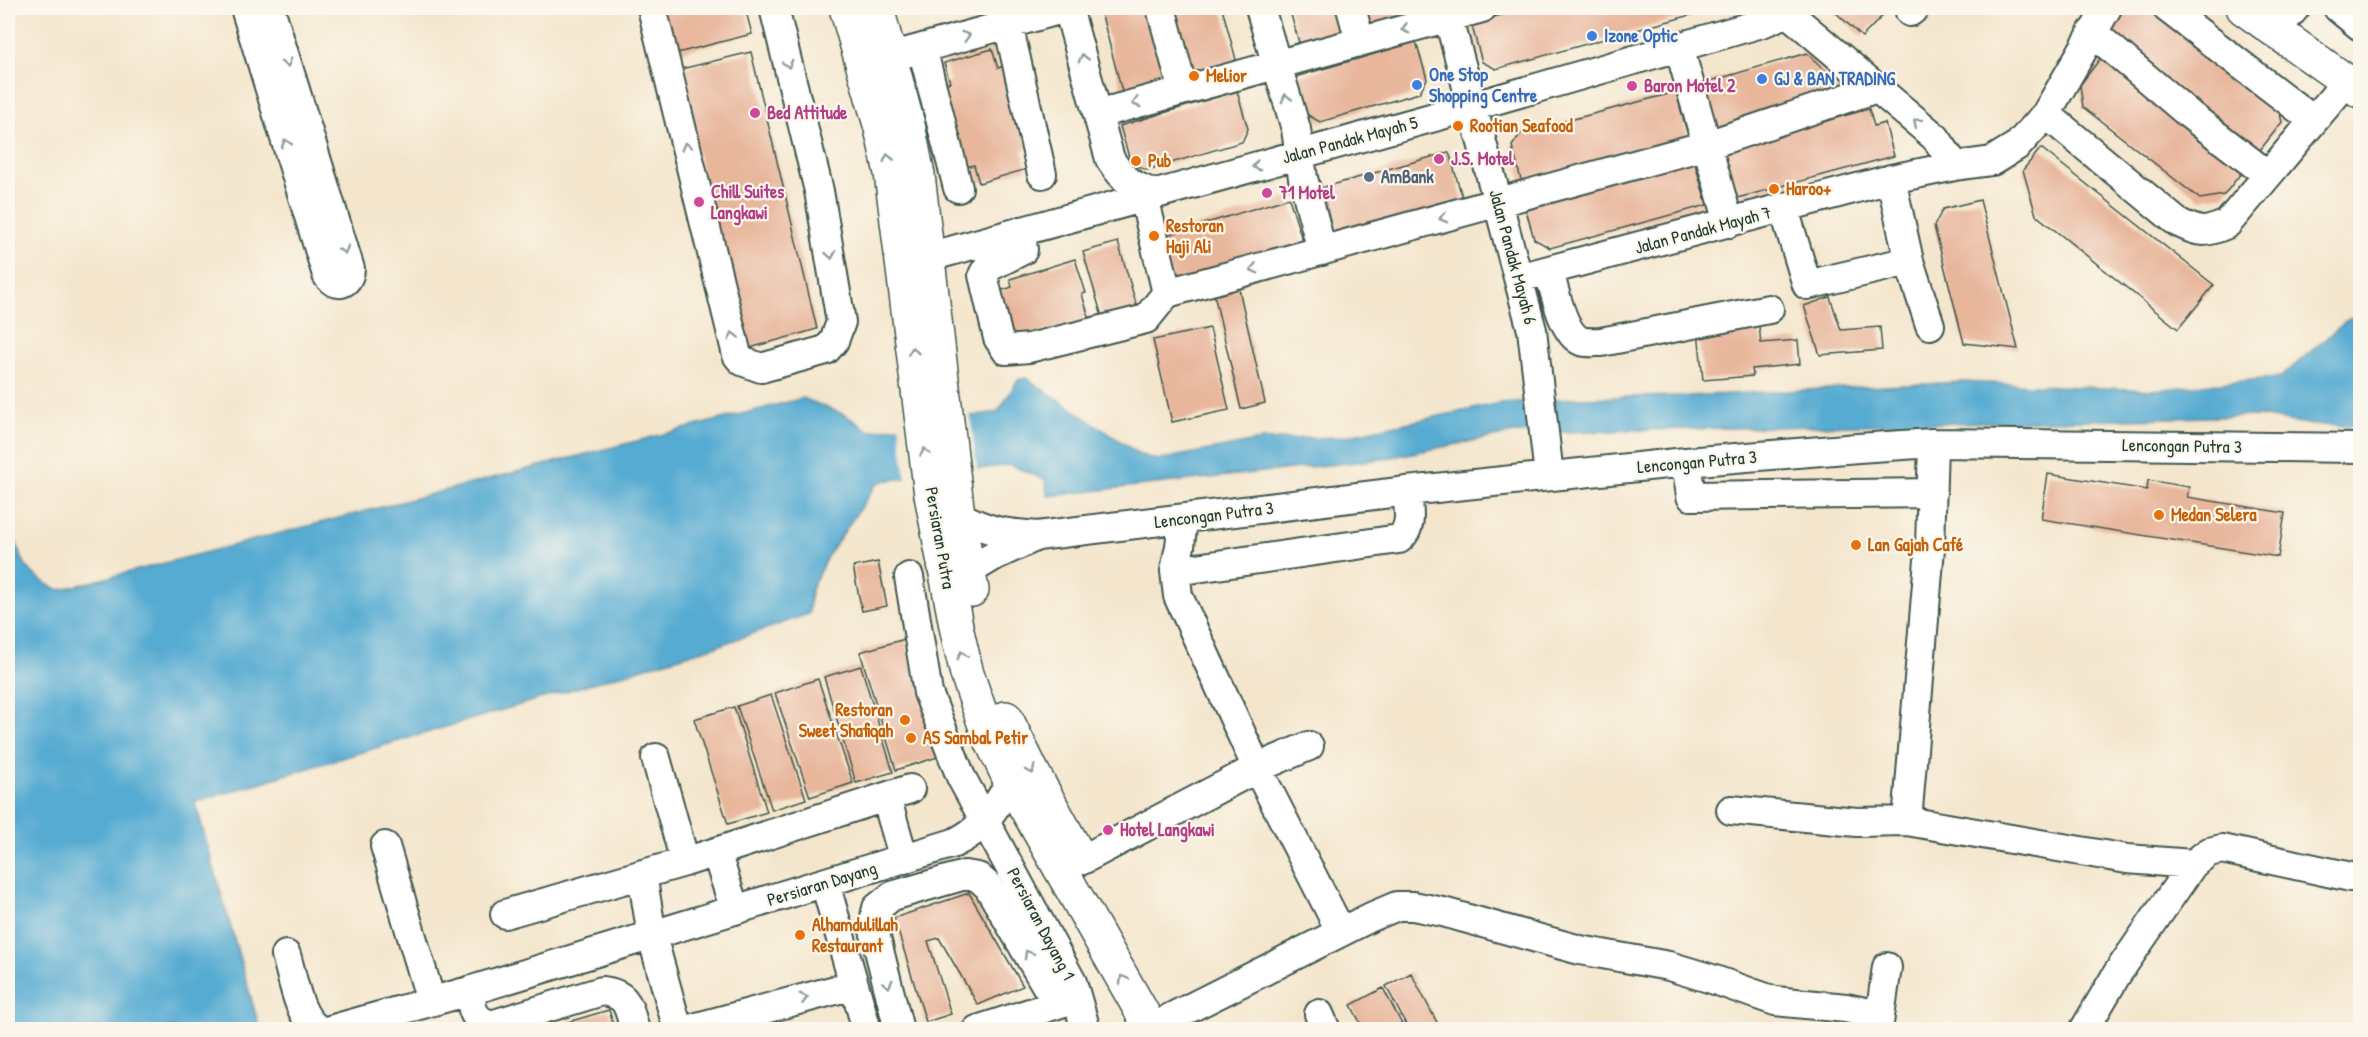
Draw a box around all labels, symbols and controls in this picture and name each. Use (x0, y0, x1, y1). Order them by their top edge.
one-way arrow (1400, 21, 1410, 34)
place label: Izone Optic (1604, 23, 1679, 49)
marker: Izone Optic (1585, 29, 1599, 43)
one-way arrow (961, 30, 971, 43)
one-way arrow (1077, 54, 1090, 64)
one-way arrow (280, 57, 292, 68)
one-way arrow (781, 59, 794, 69)
place label: One Stop Shopping Centre (1429, 62, 1538, 109)
place label: Melior (1206, 63, 1247, 88)
place label: GJ & BAN TRADING (1774, 66, 1895, 91)
marker: Melior (1187, 69, 1201, 83)
marker: GJ & BAN TRADING (1755, 72, 1769, 86)
place label: Baron Motel 2 (1644, 73, 1736, 98)
marker: One Stop Shopping Centre (1410, 78, 1424, 92)
marker: Baron Motel 2 (1625, 79, 1639, 93)
one-way arrow (1281, 93, 1293, 103)
one-way arrow (1131, 96, 1142, 108)
place label: Bed Attitude (767, 100, 848, 125)
marker: Bed Attitude (748, 106, 762, 120)
street label: Jalan Pandak Mayah 5 (1279, 109, 1421, 170)
place label: Rootian Seafood (1470, 113, 1573, 138)
one-way arrow (1913, 118, 1924, 129)
marker: Rootian Seafood (1451, 119, 1465, 133)
one-way arrow (281, 138, 294, 149)
one-way arrow (680, 142, 693, 152)
place label: J.S. Motel (1451, 146, 1515, 171)
place label: Pub (1148, 148, 1172, 173)
marker: J.S. Motel (1432, 152, 1446, 166)
one-way arrow (882, 153, 895, 163)
marker: Pub (1129, 154, 1143, 168)
one-way arrow (1251, 159, 1261, 172)
place label: AmBank (1381, 164, 1434, 189)
marker: AmBank (1362, 170, 1376, 184)
place label: Haroo+ (1786, 176, 1832, 201)
place label: Chill Suites Langkawi (711, 179, 784, 226)
place label: 71 Motel (1278, 180, 1336, 205)
marker: Haroo+ (1767, 182, 1781, 196)
marker: 71 Motel (1260, 186, 1274, 200)
street label: Jalan Pandak Mayah 6 (1483, 187, 1544, 327)
marker: Chill Suites Langkawi (692, 195, 706, 209)
street label: Jalan Pandak Mayah 7 (1632, 199, 1774, 260)
one-way arrow (1438, 211, 1448, 224)
place label: Restoran Haji Ali (1166, 213, 1224, 259)
marker: Restoran Haji Ali (1147, 229, 1161, 243)
one-way arrow (337, 244, 350, 255)
one-way arrow (824, 249, 837, 259)
one-way arrow (1250, 262, 1260, 275)
one-way arrow (727, 331, 740, 341)
one-way arrow (907, 346, 920, 356)
street label: Lencongan Putra 3 (2122, 432, 2242, 459)
street label: Lencongan Putra 3 (1636, 444, 1758, 479)
one-way arrow (920, 448, 932, 457)
street label: Persiaran Putra (919, 485, 962, 591)
street label: Lencongan Putra 3 (1153, 495, 1275, 534)
place label: Medan Selera (2171, 502, 2258, 527)
marker: Medan Selera (2152, 508, 2166, 522)
place label: Lan Gajah Café (1868, 532, 1964, 557)
marker: Lan Gajah Café (1849, 538, 1863, 552)
one-way arrow (957, 650, 970, 660)
place label: Restoran Sweet Shafiqah (799, 697, 893, 744)
marker: Restoran Sweet Shafiqah (898, 713, 912, 727)
place label: AS Sambal Petir (923, 725, 1028, 750)
marker: AS Sambal Petir (904, 731, 918, 745)
one-way arrow (1024, 764, 1035, 774)
place label: Hotel Langkawi (1120, 817, 1215, 843)
marker: Hotel Langkawi (1101, 823, 1115, 837)
street label: Persiaran Dayang (764, 855, 880, 912)
street label: Persiaran Dayang 1 (1001, 863, 1082, 984)
place label: Alhamdulillah Restaurant (812, 912, 898, 958)
marker: Alhamdulillah Restaurant (793, 928, 807, 942)
one-way arrow (1023, 949, 1035, 960)
one-way arrow (1119, 974, 1130, 985)
one-way arrow (880, 979, 893, 989)
one-way arrow (798, 993, 809, 1005)

